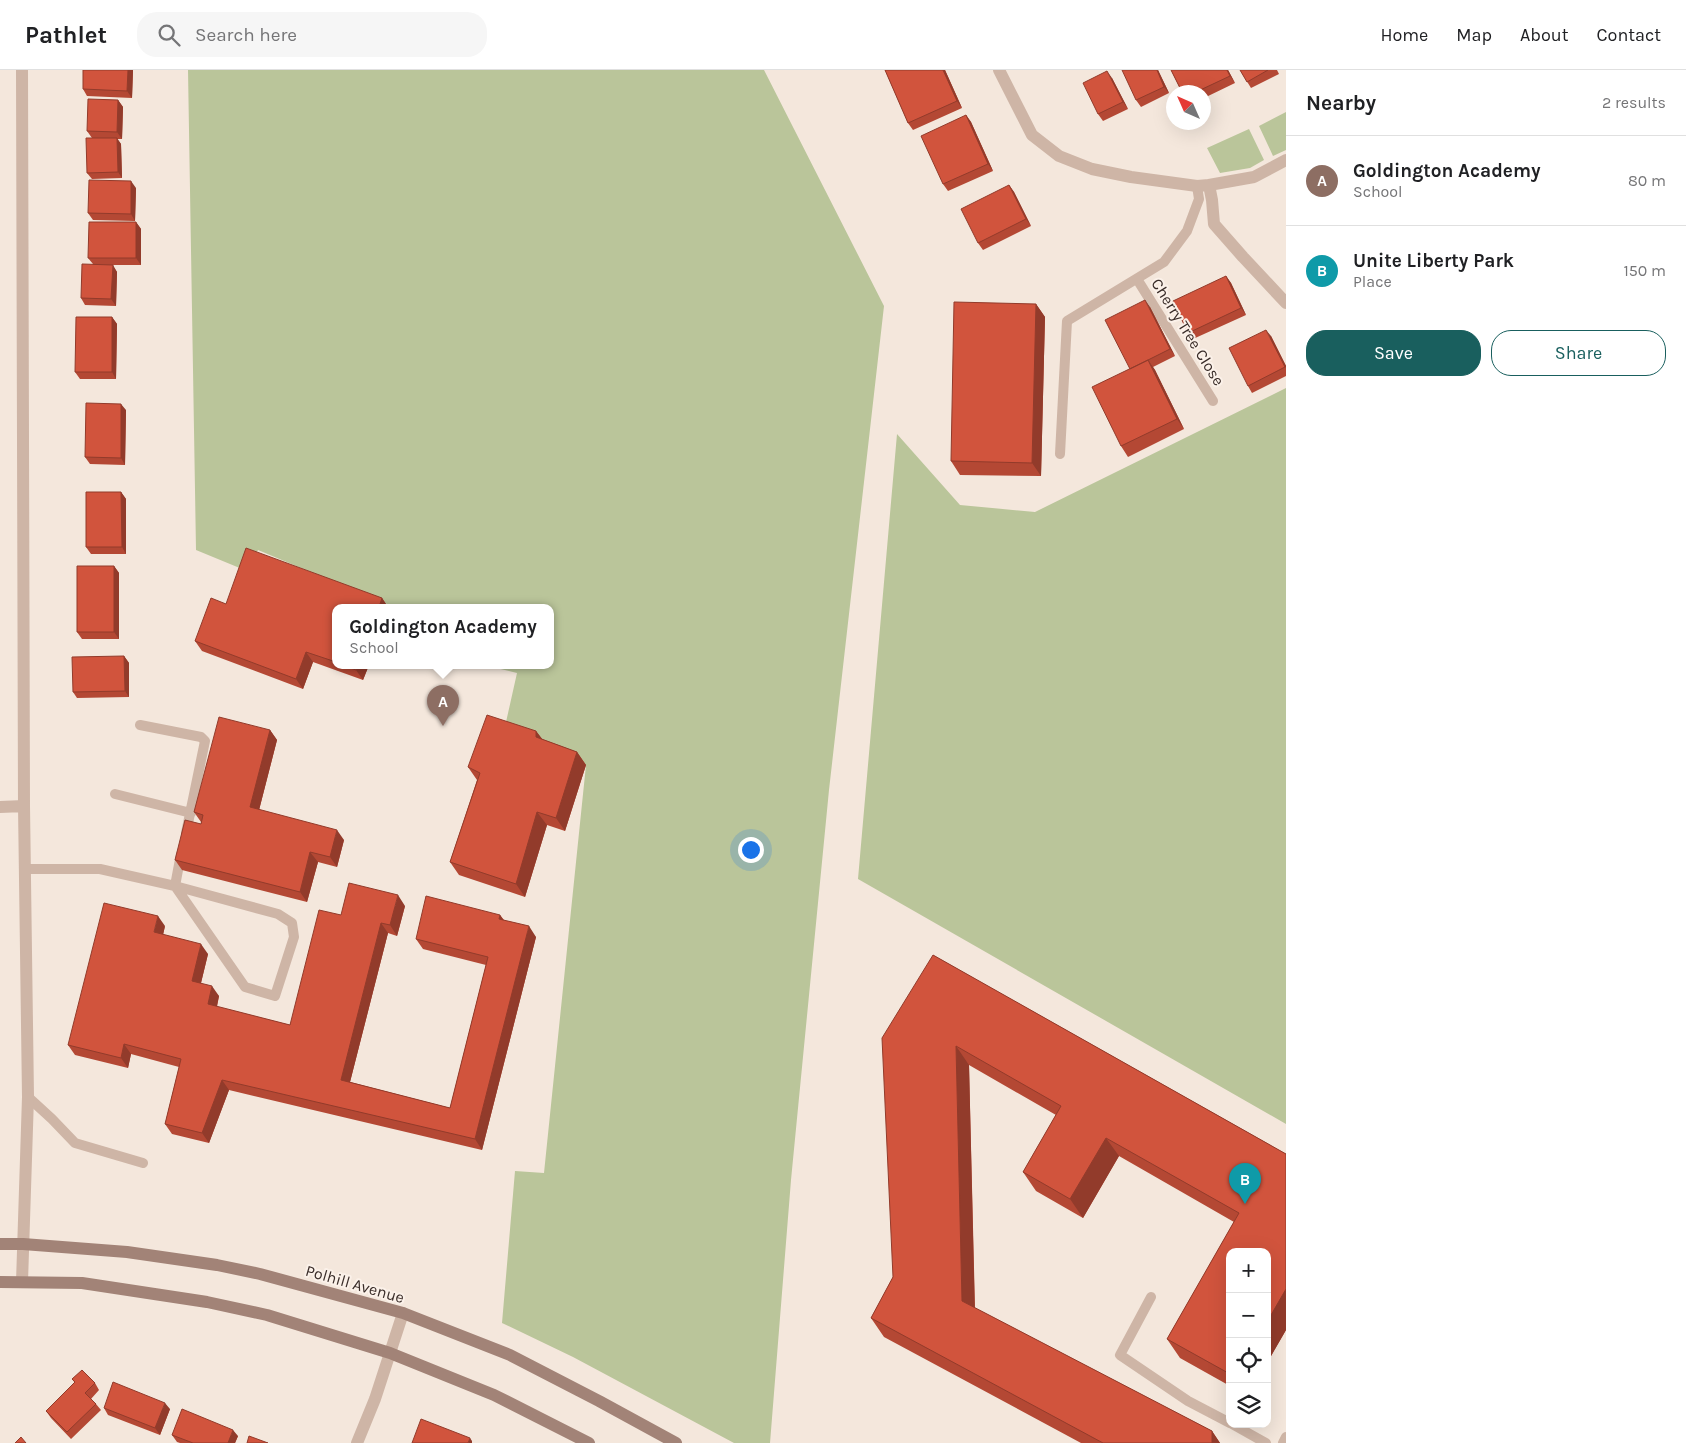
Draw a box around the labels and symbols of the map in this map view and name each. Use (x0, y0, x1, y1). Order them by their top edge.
north arrow (1166, 85, 1211, 130)
street label: Cherry Tree Close (1147, 275, 1229, 389)
pin: A (427, 685, 459, 726)
your location (738, 837, 764, 863)
pin: B (1229, 1163, 1261, 1204)
street label: Polhill Avenue (303, 1261, 407, 1307)

